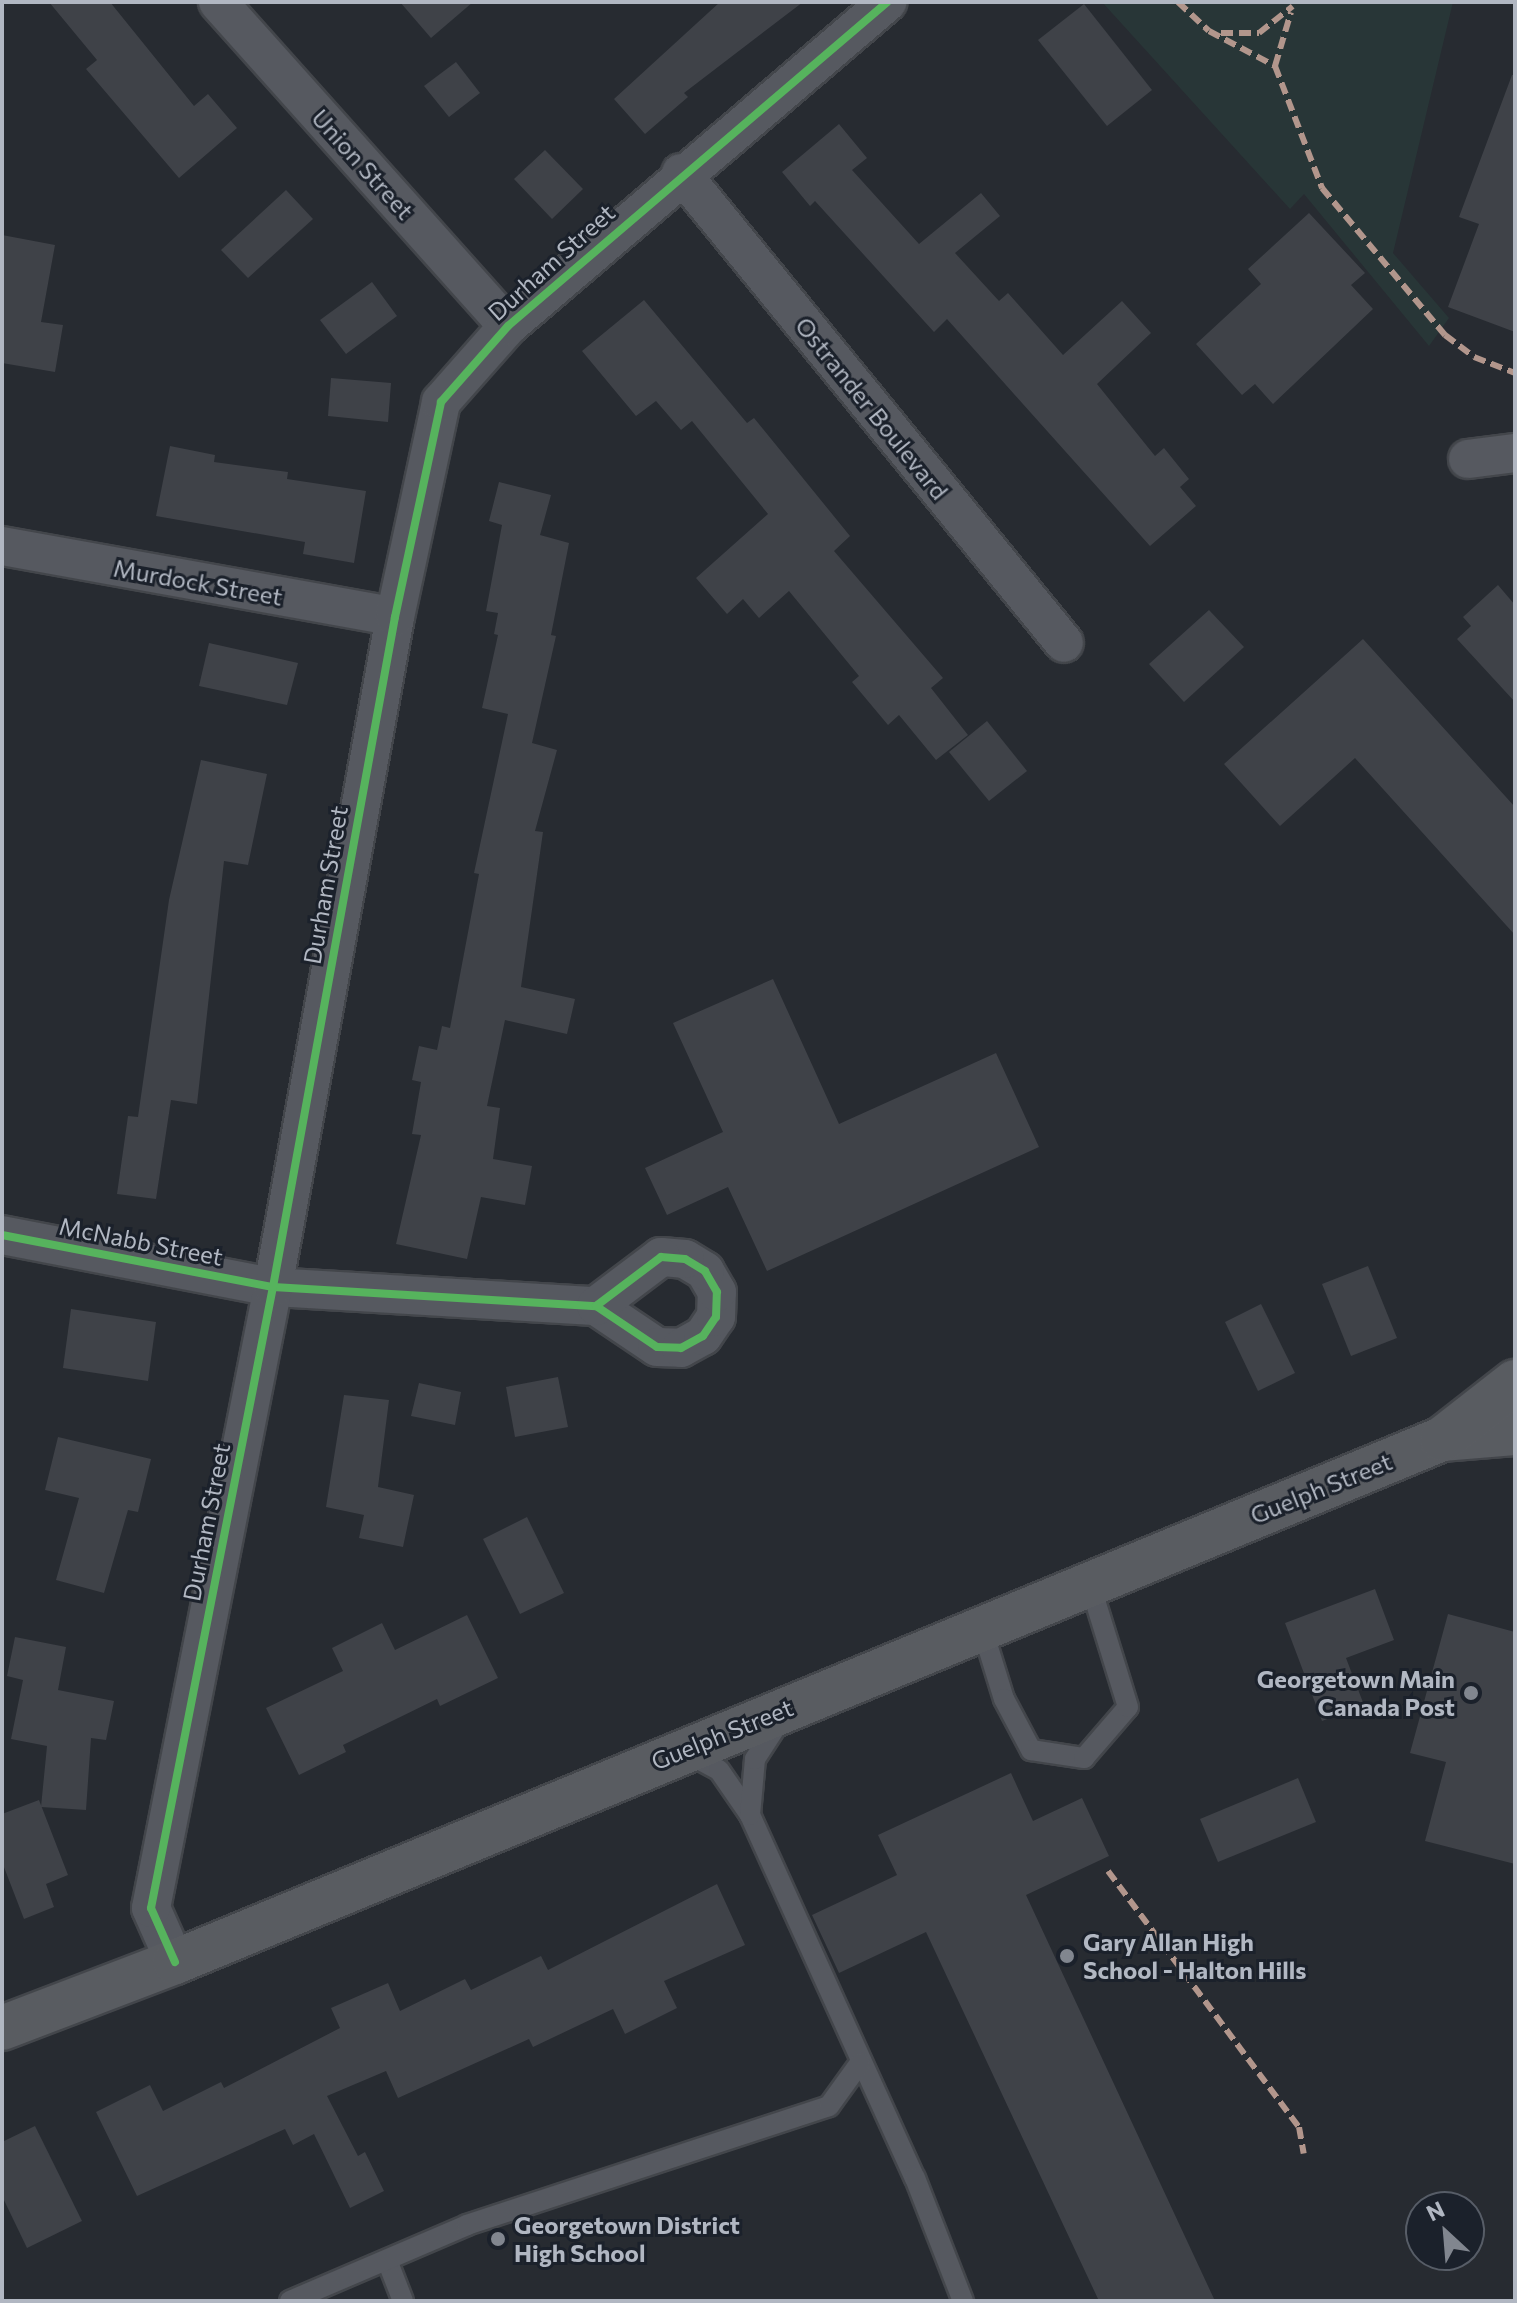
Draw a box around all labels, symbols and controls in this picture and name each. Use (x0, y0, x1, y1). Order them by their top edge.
street label: Union Street (306, 103, 420, 225)
street label: Durham Street (482, 198, 620, 326)
street label: Ostrander Boulevard (790, 311, 954, 505)
street label: Murdock Street (111, 553, 285, 611)
street label: Durham Street (297, 804, 353, 966)
street label: McNabb Street (57, 1211, 225, 1271)
street label: Durham Street (177, 1441, 235, 1603)
street label: Guelph Street (1246, 1447, 1396, 1529)
place label: Georgetown Main Canada Post (1257, 1665, 1455, 1721)
marker: Georgetown Main Canada Post (1462, 1684, 1480, 1702)
street label: Guelph Street (647, 1693, 797, 1775)
place label: Gary Allan High School - Halton Hills (1083, 1928, 1307, 1984)
marker: Gary Allan High School - Halton Hills (1058, 1947, 1076, 1965)
north arrow (1405, 2191, 1485, 2271)
text: N (1422, 2195, 1448, 2227)
place label: Georgetown District High School (514, 2211, 740, 2267)
marker: Georgetown District High School (489, 2230, 507, 2248)

